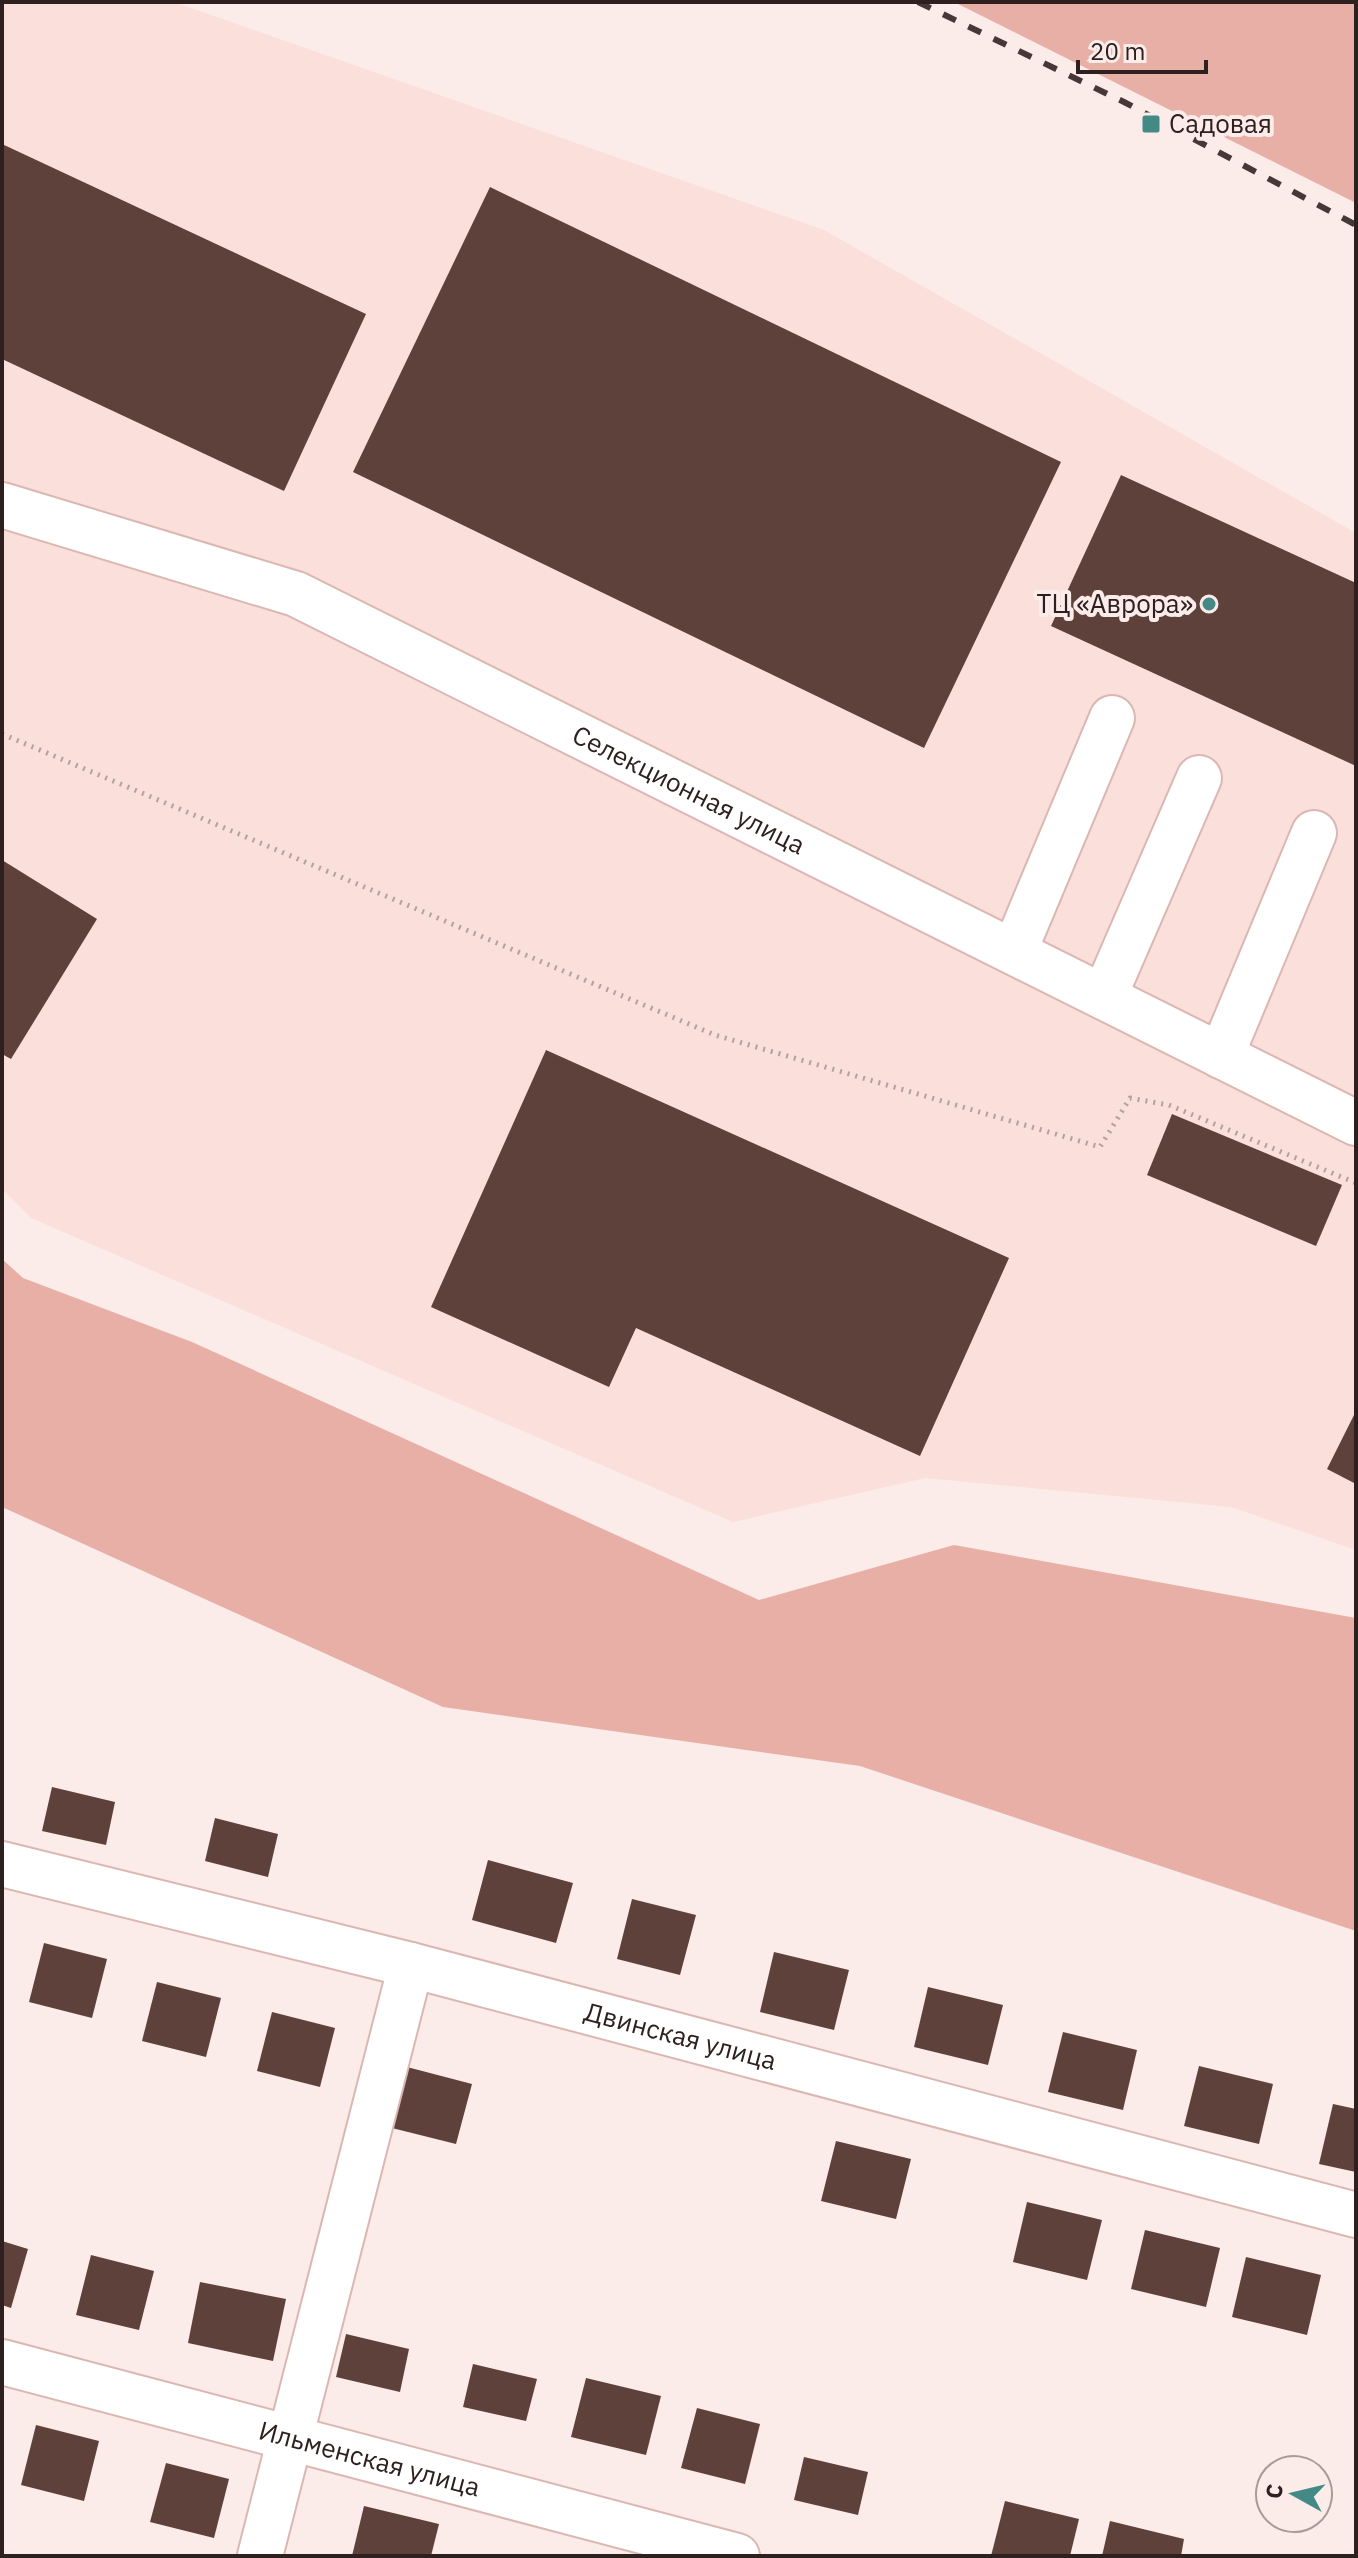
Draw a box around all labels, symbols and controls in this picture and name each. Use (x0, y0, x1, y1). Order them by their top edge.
scale bar (1078, 24, 1206, 74)
text: 20 m (1090, 35, 1145, 67)
place label: Садовая (1169, 106, 1272, 140)
marker: Садовая (1140, 113, 1162, 135)
place label: ТЦ «Аврора» (1037, 586, 1193, 620)
marker: ТЦ «Аврора» (1200, 595, 1218, 613)
street label: Селекционная улица (567, 717, 811, 861)
street label: Двинская улица (581, 1994, 780, 2077)
street label: Ильменская улица (255, 2413, 484, 2503)
north arrow (1254, 2454, 1334, 2534)
text: С (1258, 2482, 1289, 2500)

